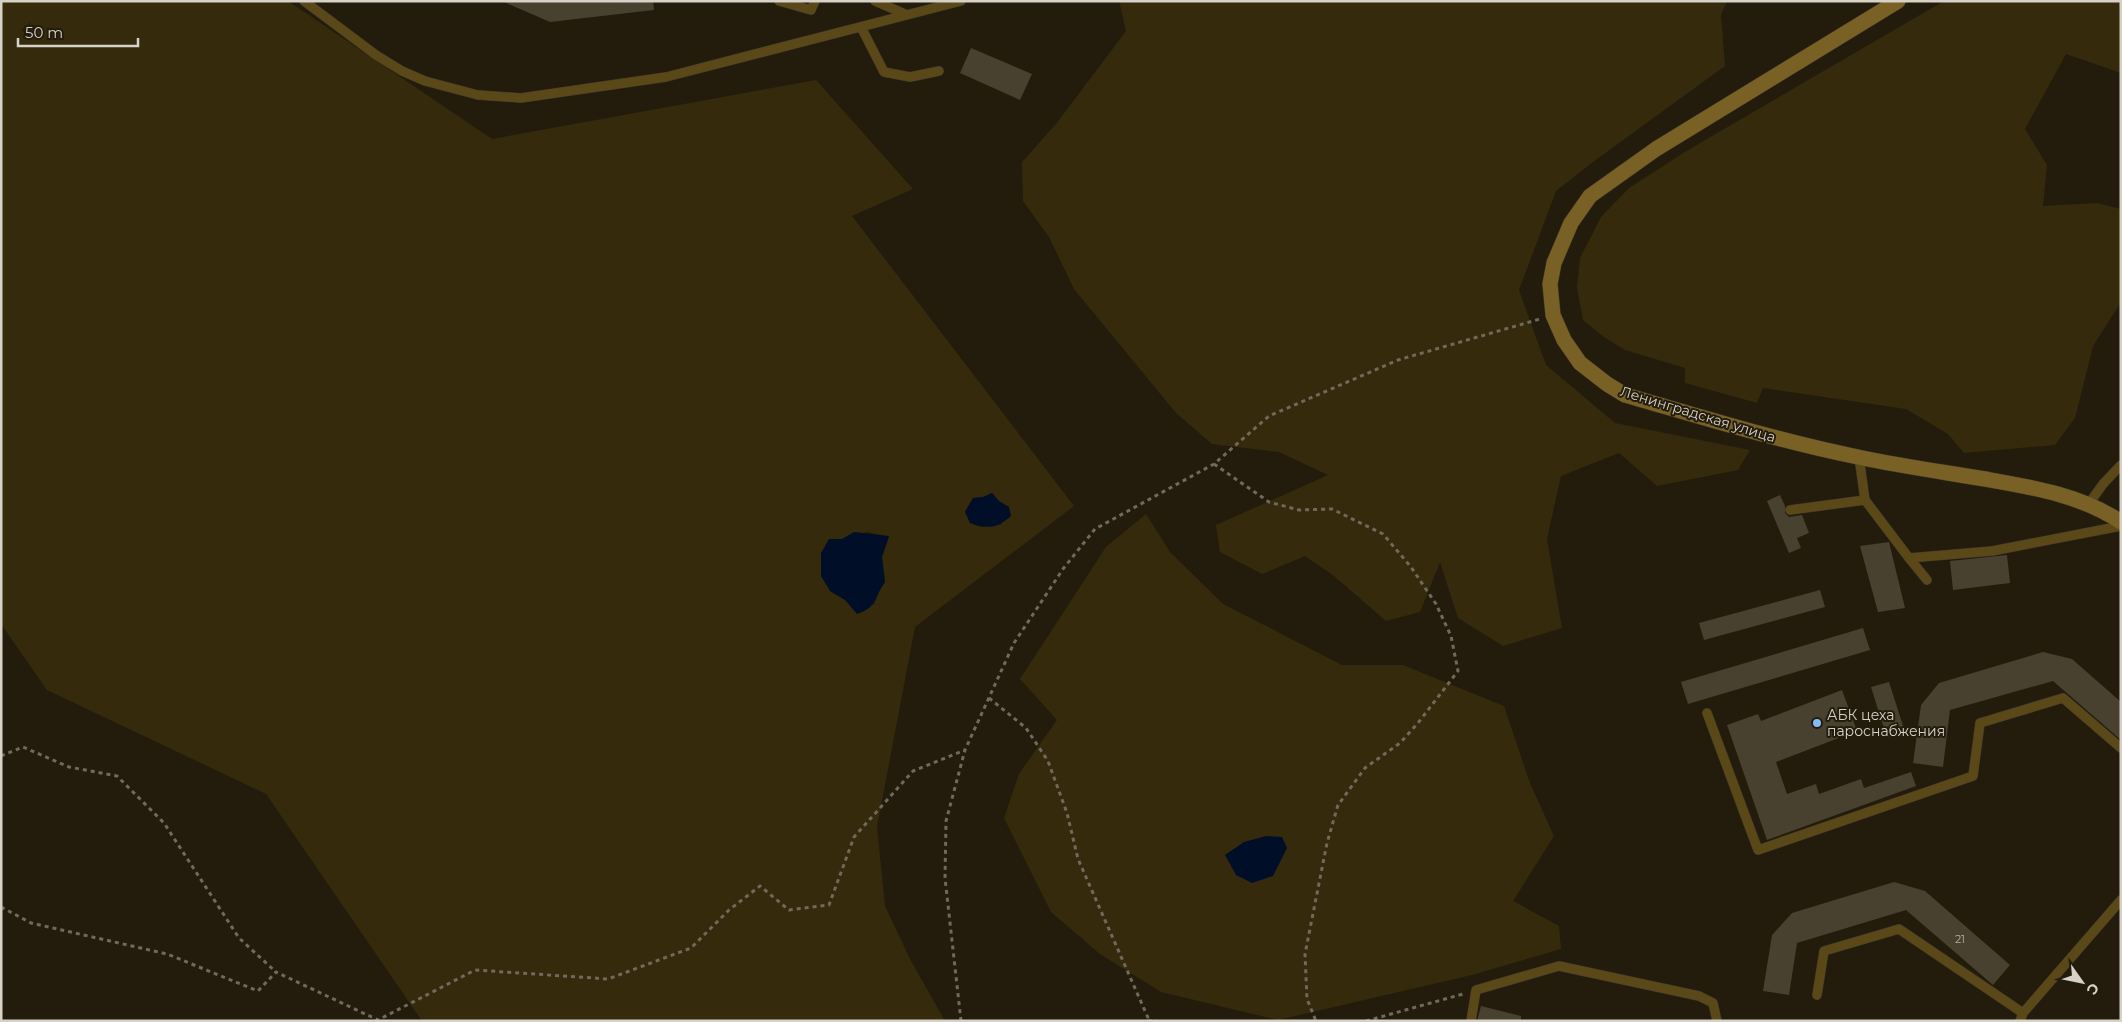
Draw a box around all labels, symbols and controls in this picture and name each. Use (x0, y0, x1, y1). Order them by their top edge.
scale bar (18, 15, 138, 47)
text: 50 m (25, 23, 63, 42)
street label: Ленинградская улица (1618, 382, 1778, 446)
place label: АБК цеха пароснабжения (1827, 706, 1945, 740)
marker: АБК цеха пароснабжения (1811, 717, 1823, 729)
house number: 21 (1955, 932, 1965, 946)
north arrow (2057, 957, 2107, 1007)
text: С (2083, 980, 2103, 998)

